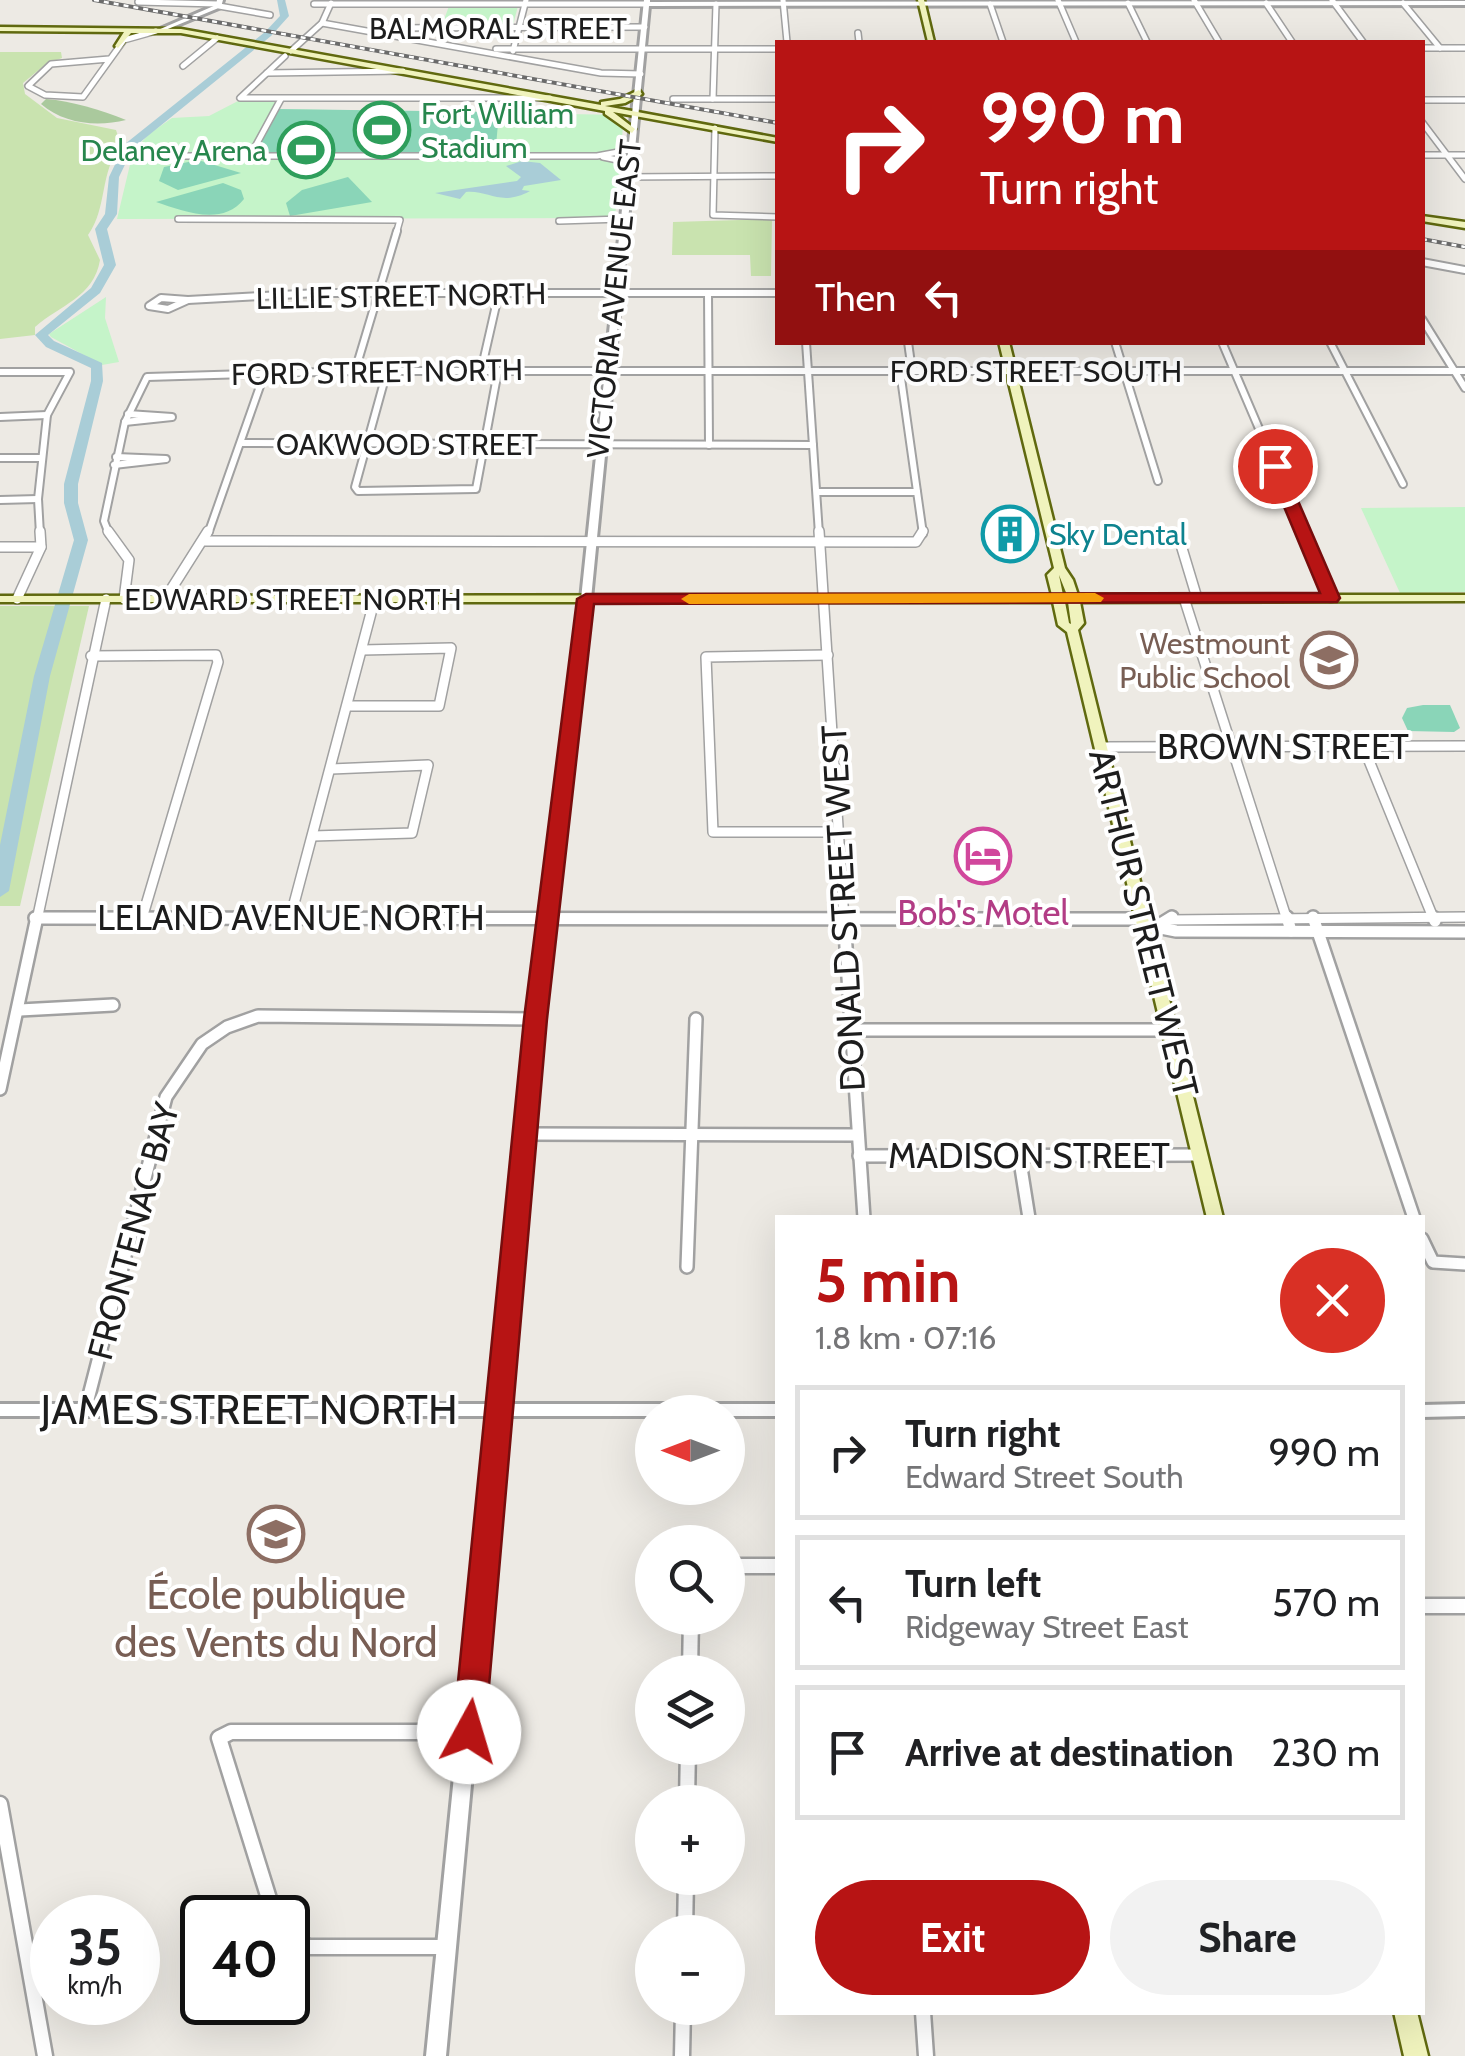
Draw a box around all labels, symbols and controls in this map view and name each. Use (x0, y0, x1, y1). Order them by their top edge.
street label: BALMORAL STREET (369, 10, 627, 47)
text: 990 m (980, 75, 1185, 161)
icon: right (815, 80, 945, 210)
place label: Fort William Stadium (421, 95, 574, 166)
sports icon: Fort William Stadium (352, 100, 412, 160)
sports icon: Delaney Arena (276, 120, 336, 180)
place label: Delaney Arena (81, 132, 268, 169)
street label: VICTORIA AVENUE EAST (579, 138, 649, 460)
text: Turn right (980, 161, 1159, 215)
icon: left (916, 270, 971, 325)
text: Then (815, 274, 896, 321)
street label: LILLIE STREET NORTH (255, 275, 547, 317)
street label: FORD STREET NORTH (231, 351, 523, 393)
street label: FORD STREET SOUTH (890, 353, 1182, 390)
pin (1233, 424, 1318, 509)
street label: OAKWOOD STREET (276, 426, 538, 463)
icon: arrive (1248, 439, 1303, 494)
building icon: Sky Dental (980, 504, 1040, 564)
place label: Sky Dental (1049, 516, 1187, 553)
street label: EDWARD STREET NORTH (124, 581, 462, 618)
place label: Westmount Public School (1119, 625, 1290, 696)
school or university icon: Westmount Public School (1299, 630, 1359, 690)
street label: DONALD STREET WEST (812, 724, 874, 1092)
street label: BROWN STREET (1157, 725, 1409, 768)
street label: ARTHUR STREET WEST (1080, 745, 1208, 1102)
hotel icon: Bob's Motel (953, 826, 1013, 886)
place label: Bob's Motel (897, 891, 1070, 934)
street label: LELAND AVENUE NORTH (97, 896, 485, 939)
street label: FRONTENAC BAY (78, 1097, 188, 1364)
street label: MADISON STREET (888, 1134, 1170, 1177)
text: 5 min (815, 1244, 960, 1317)
button: close (1280, 1248, 1385, 1353)
text: 1.8 km · 07:16 (815, 1318, 996, 1357)
street label: JAMES STREET NORTH (39, 1383, 458, 1435)
north arrow (635, 1395, 745, 1505)
map controls (635, 1395, 745, 2025)
text: Turn right (905, 1410, 1061, 1457)
icon: right (820, 1425, 875, 1480)
text: 990 m (1268, 1429, 1380, 1476)
text: Edward Street South (905, 1457, 1184, 1496)
school or university icon: École publique des Vents du Nord (246, 1504, 306, 1564)
button: search (635, 1525, 745, 1635)
text: Turn left (905, 1560, 1041, 1607)
place label: École publique des Vents du Nord (114, 1568, 438, 1668)
icon: left (820, 1575, 875, 1630)
text: 570 m (1272, 1579, 1380, 1626)
text: Ridgeway Street East (905, 1607, 1189, 1646)
button: layers (635, 1655, 745, 1765)
position arrow (417, 1680, 521, 1784)
icon: arrive (820, 1725, 875, 1780)
text: Arrive at destination (905, 1729, 1234, 1776)
text: 230 m (1271, 1729, 1380, 1776)
button: + (635, 1785, 745, 1895)
button: Exit (815, 1880, 1090, 1995)
button: Share (1110, 1880, 1385, 1995)
speed limit sign: 40 (180, 1895, 310, 2025)
button: − (635, 1915, 745, 2025)
text: 35 (68, 1917, 122, 1978)
text: km/h (68, 1970, 122, 2000)

